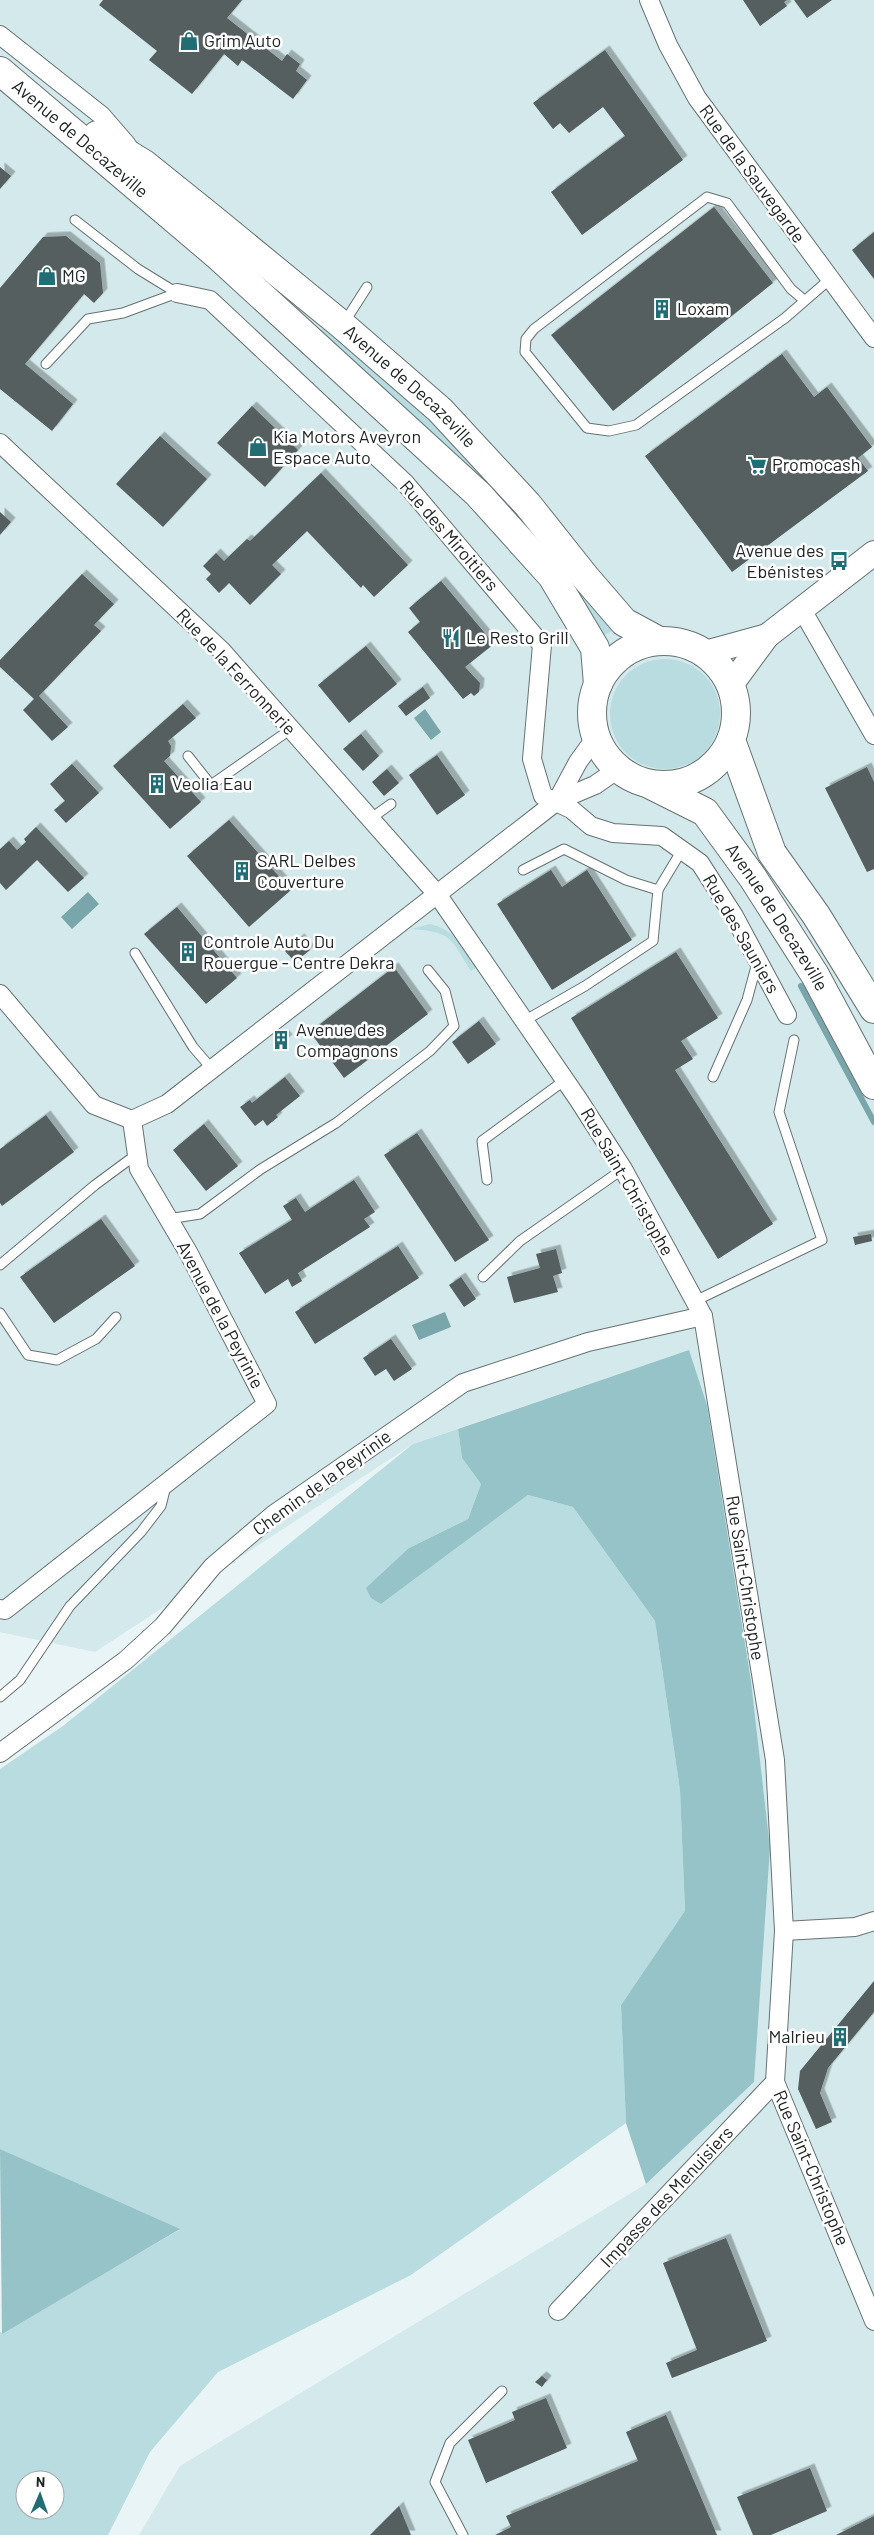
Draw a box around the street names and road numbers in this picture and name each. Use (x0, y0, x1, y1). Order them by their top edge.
street label: Avenue de Decazeville (8, 74, 153, 202)
street label: Rue de la Sauvegarde (695, 100, 810, 247)
street label: Avenue de Decazeville (340, 320, 481, 452)
street label: Rue des Miroitiers (396, 475, 504, 595)
street label: Rue de la Ferronnerie (172, 603, 301, 739)
street label: Avenue de Decazeville (721, 839, 833, 994)
street label: Rue des Sauniers (699, 870, 785, 997)
street label: Rue Saint-Christophe (577, 1104, 679, 1259)
street label: Avenue de la Peyrinie (173, 1237, 269, 1392)
street label: Chemin de la Peyrinie (248, 1425, 395, 1540)
street label: Rue Saint-Christophe (722, 1494, 770, 1662)
street label: Rue Saint-Christophe (769, 2087, 855, 2249)
street label: Impasse des Menuisiers (595, 2121, 737, 2271)

